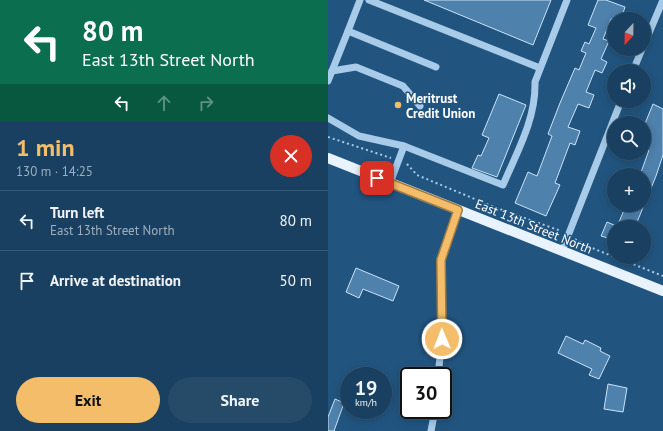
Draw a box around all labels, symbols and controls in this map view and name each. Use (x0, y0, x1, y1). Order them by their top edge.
text: 80 m (82, 12, 143, 49)
north arrow (607, 12, 651, 56)
map controls (607, 12, 651, 264)
icon: left (16, 16, 68, 68)
text: East 13th Street North (82, 48, 255, 71)
button: sound (607, 64, 651, 108)
place label: Meritrust Credit Union (406, 90, 475, 122)
icon: left (111, 92, 133, 114)
icon: ahead (153, 92, 175, 114)
icon: right (195, 92, 217, 114)
marker: Meritrust Credit Union (393, 100, 403, 110)
button: search (607, 116, 651, 160)
text: 1 min (16, 132, 75, 163)
button: close (270, 135, 312, 177)
pin (360, 161, 394, 195)
text: 130 m · 14:25 (16, 163, 93, 180)
icon: arrive (366, 167, 388, 189)
button: + (607, 168, 651, 212)
street label: East 13th Street North (473, 195, 595, 258)
text: Turn left (50, 203, 104, 222)
icon: left (16, 210, 38, 232)
text: 80 m (279, 211, 312, 230)
button: − (607, 220, 651, 264)
text: East 13th Street North (50, 222, 175, 239)
icon: arrive (16, 270, 38, 292)
text: Arrive at destination (50, 271, 181, 290)
text: 50 m (279, 271, 312, 290)
position arrow (421, 318, 463, 360)
speed limit sign: 30 (400, 367, 452, 419)
text: 19 (355, 375, 377, 401)
button: Exit (16, 377, 160, 423)
button: Share (168, 377, 312, 423)
text: km/h (355, 396, 377, 409)

